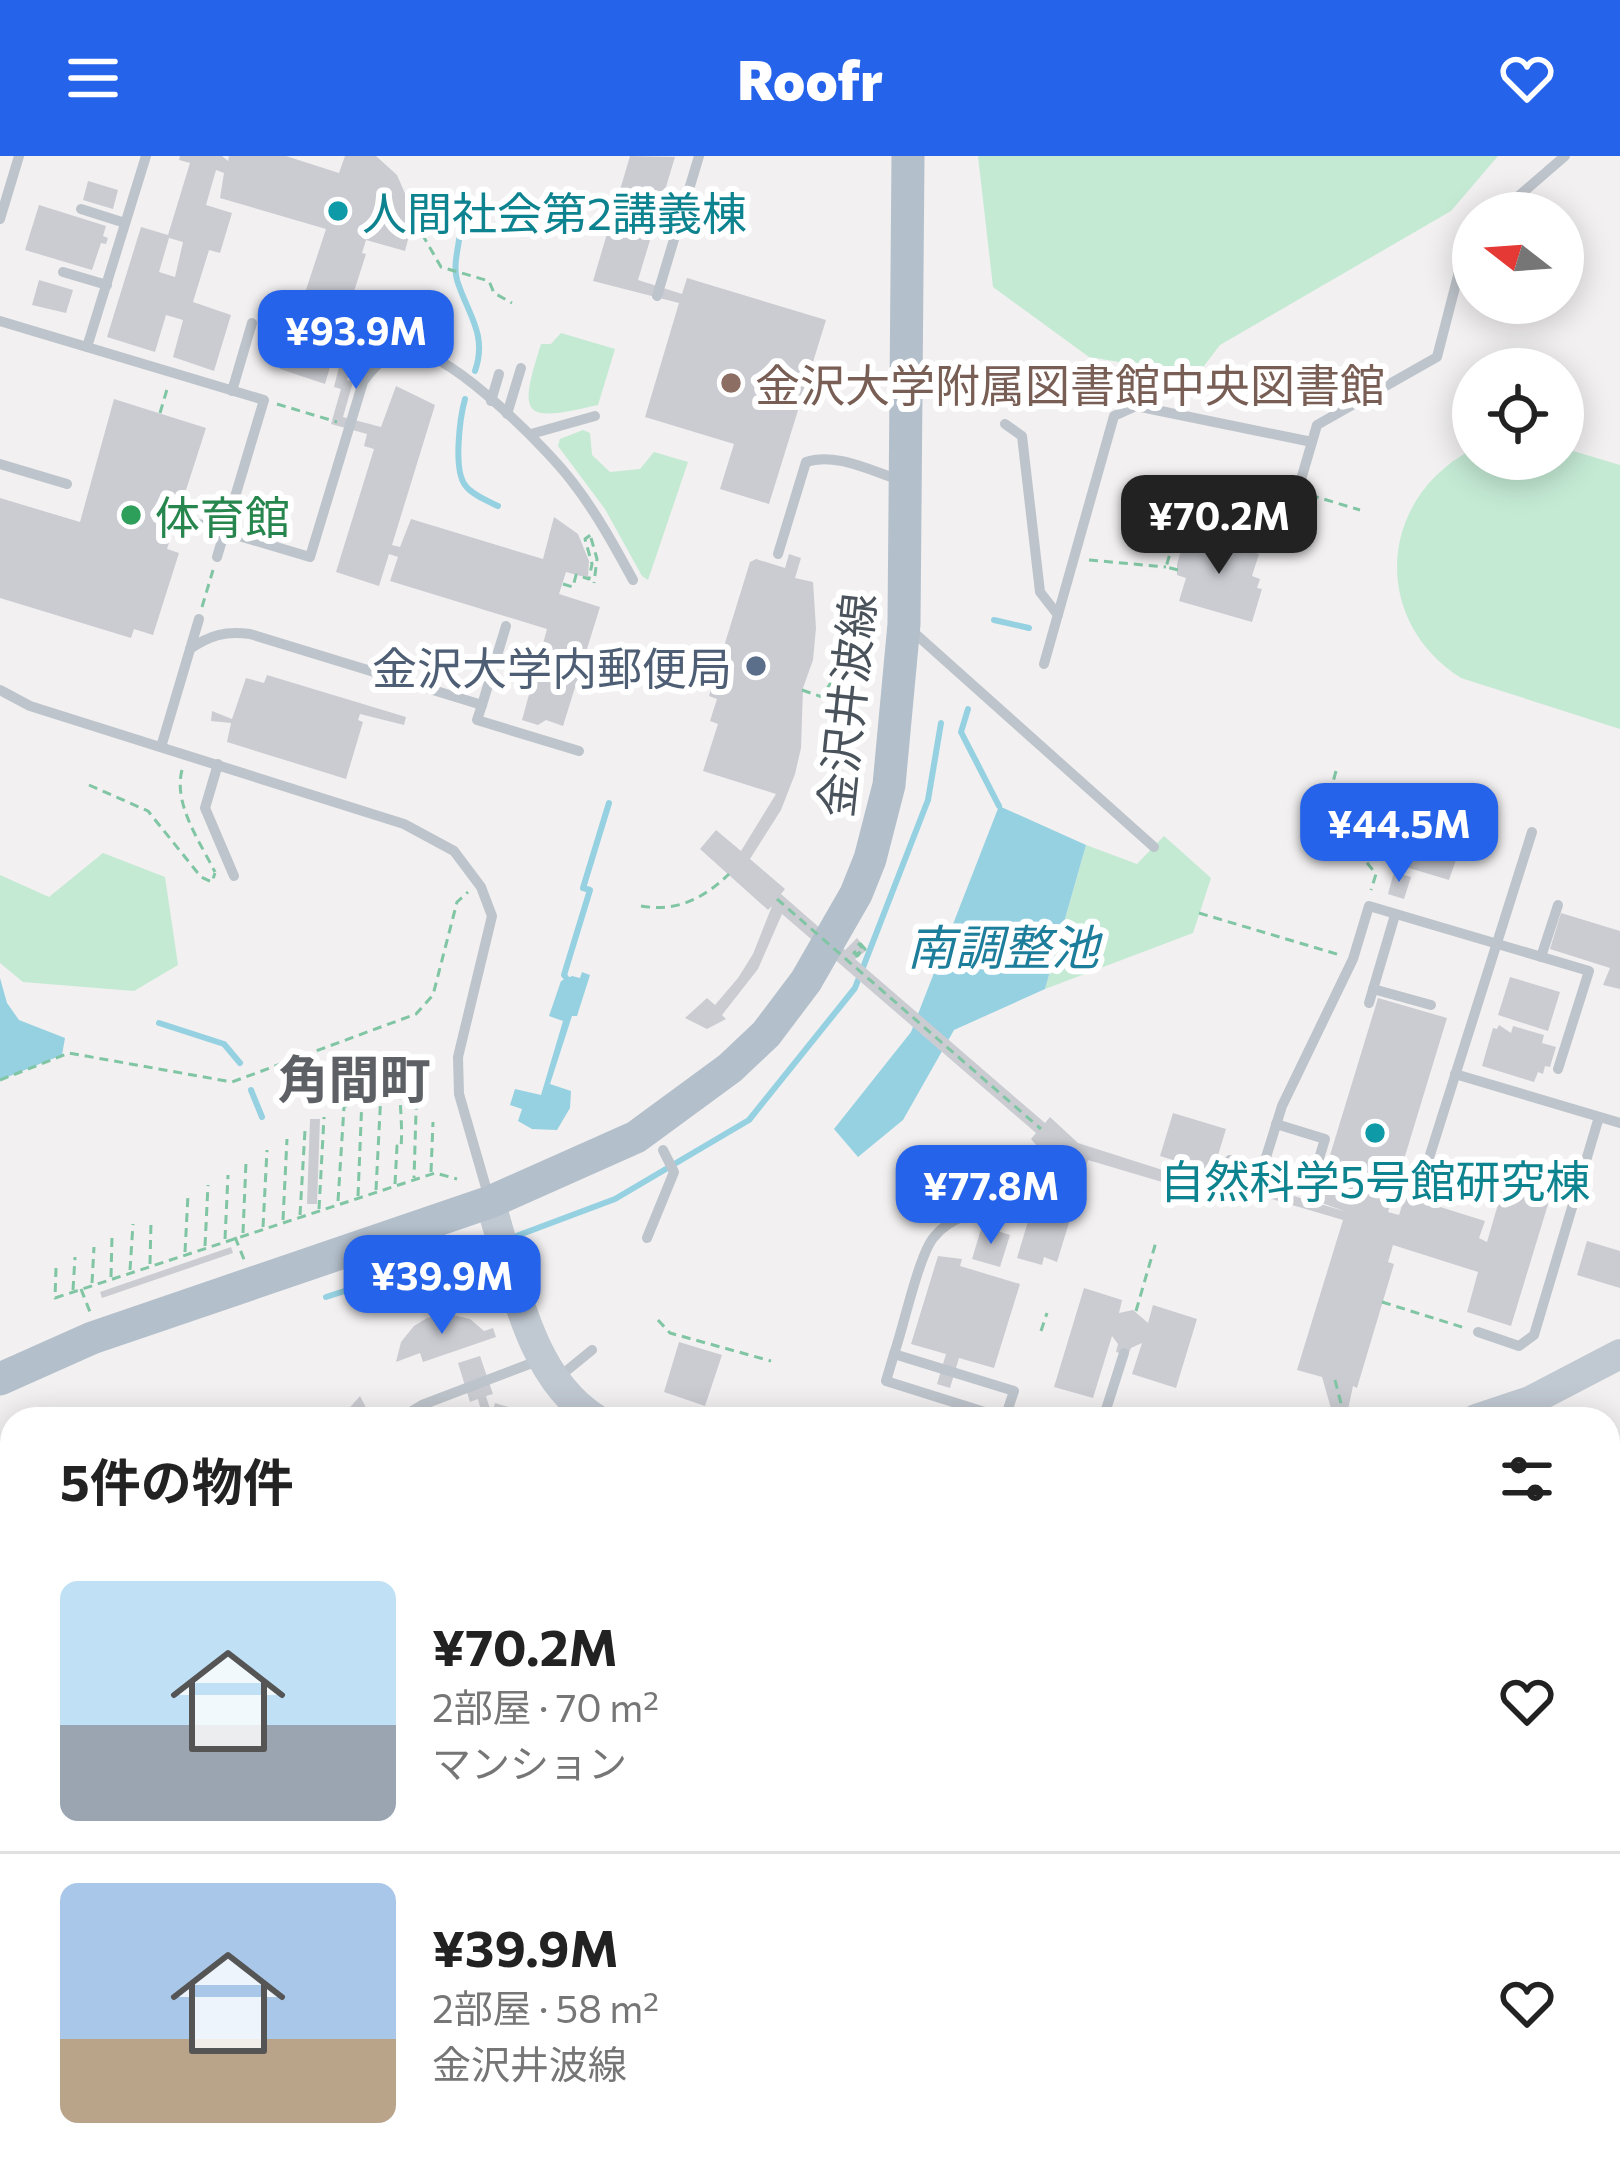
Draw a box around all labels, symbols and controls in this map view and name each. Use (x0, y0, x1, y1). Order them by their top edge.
icon: menu (60, 45, 126, 111)
text: Roofr (737, 45, 883, 111)
icon: heart (1494, 45, 1560, 111)
place label: 人間社会第2講義棟 (362, 184, 747, 239)
north arrow (1452, 192, 1584, 324)
map controls (1452, 192, 1584, 480)
marker: 人間社会第2講義棟 (325, 198, 351, 224)
pin: ¥93.9M (258, 290, 454, 392)
text: ¥93.9M (285, 305, 427, 353)
button: locate (1452, 348, 1584, 480)
place label: 金沢大学附属図書館中央図書館 (755, 356, 1385, 411)
marker: 金沢大学附属図書館中央図書館 (718, 370, 744, 396)
pin: ¥70.2M (1121, 475, 1317, 577)
place label: 体育館 (155, 488, 290, 543)
text: ¥70.2M (1148, 490, 1290, 538)
marker: 体育館 (118, 502, 144, 528)
street label: 金沢井波線 (806, 590, 884, 820)
place label: 金沢大学内郵便局 (372, 639, 732, 694)
marker: 金沢大学内郵便局 (743, 653, 769, 679)
pin: ¥44.5M (1301, 783, 1497, 885)
text: ¥44.5M (1327, 798, 1471, 846)
water label: 南調整池 (907, 916, 1103, 975)
district label: 角間町 (277, 1046, 431, 1109)
marker: 自然科学5号館研究棟 (1362, 1120, 1388, 1146)
pin: ¥77.8M (893, 1145, 1089, 1247)
place label: 自然科学5号館研究棟 (1160, 1152, 1590, 1207)
text: ¥77.8M (923, 1160, 1059, 1208)
pin: ¥39.9M (344, 1235, 540, 1337)
text: ¥39.9M (371, 1250, 513, 1298)
icon: filters (1494, 1446, 1560, 1512)
text: 5件の物件 (60, 1449, 294, 1512)
text: ¥70.2M (432, 1614, 618, 1677)
icon: home (156, 1629, 300, 1773)
icon: heart (1494, 1668, 1560, 1734)
text: 2部屋 · 70 m² (432, 1682, 659, 1730)
text: マンション (432, 1738, 627, 1786)
text: ¥39.9M (432, 1915, 619, 1978)
icon: home (156, 1931, 300, 2075)
icon: heart (1494, 1970, 1560, 2036)
text: 2部屋 · 58 m² (432, 1983, 659, 2031)
text: 金沢井波線 (432, 2039, 627, 2087)

